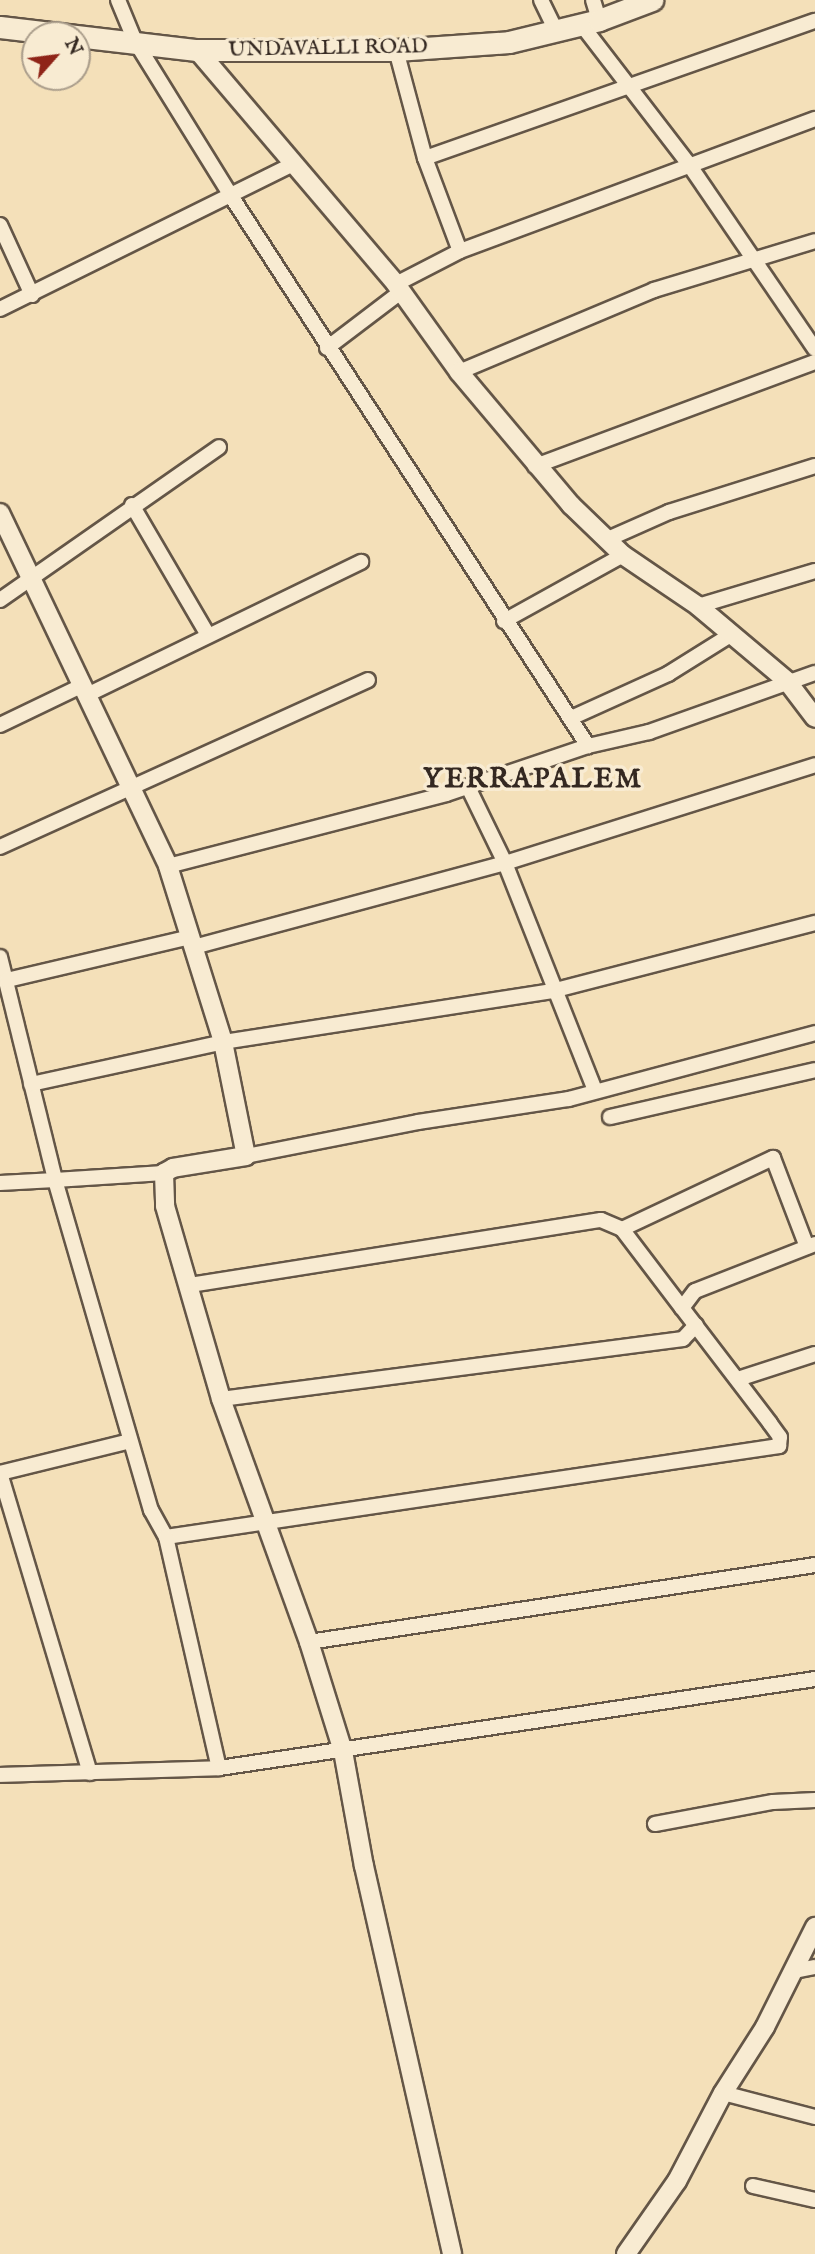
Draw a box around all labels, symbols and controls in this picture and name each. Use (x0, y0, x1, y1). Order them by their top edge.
north arrow (21, 21, 91, 91)
text: N (58, 34, 87, 60)
street label: UNDAVALLI ROAD (228, 35, 428, 63)
district label: YERRAPALEM (424, 763, 642, 797)

